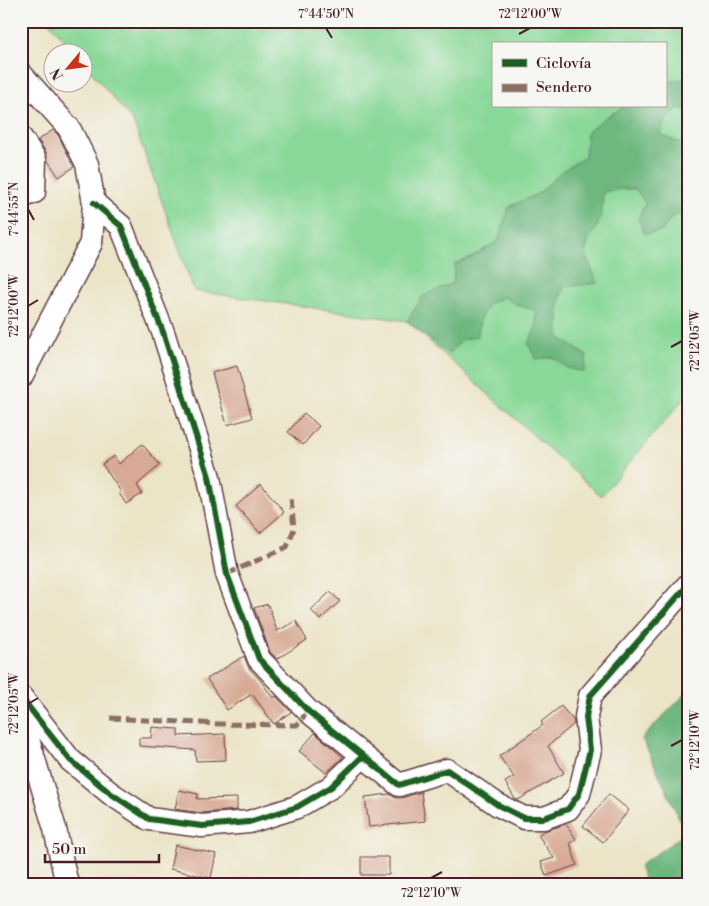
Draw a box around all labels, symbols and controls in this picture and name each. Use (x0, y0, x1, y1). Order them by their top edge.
text: 7°44'50"N (298, 7, 354, 22)
text: 72°12'00"W (498, 7, 563, 22)
north arrow (42, 42, 92, 92)
legend (492, 42, 666, 108)
text: Ciclovía (536, 54, 592, 73)
text: N (47, 65, 68, 83)
text: Sendero (536, 78, 592, 97)
text: 7°44'55"N (7, 182, 22, 236)
text: 72°12'00"W (7, 273, 22, 338)
text: 72°12'05"W (688, 309, 703, 372)
text: 72°12'05"W (7, 672, 22, 735)
text: 72°12'10"W (688, 709, 703, 770)
scale bar (45, 831, 159, 863)
text: 50 m (52, 840, 86, 859)
text: 72°12'10"W (401, 886, 462, 901)

